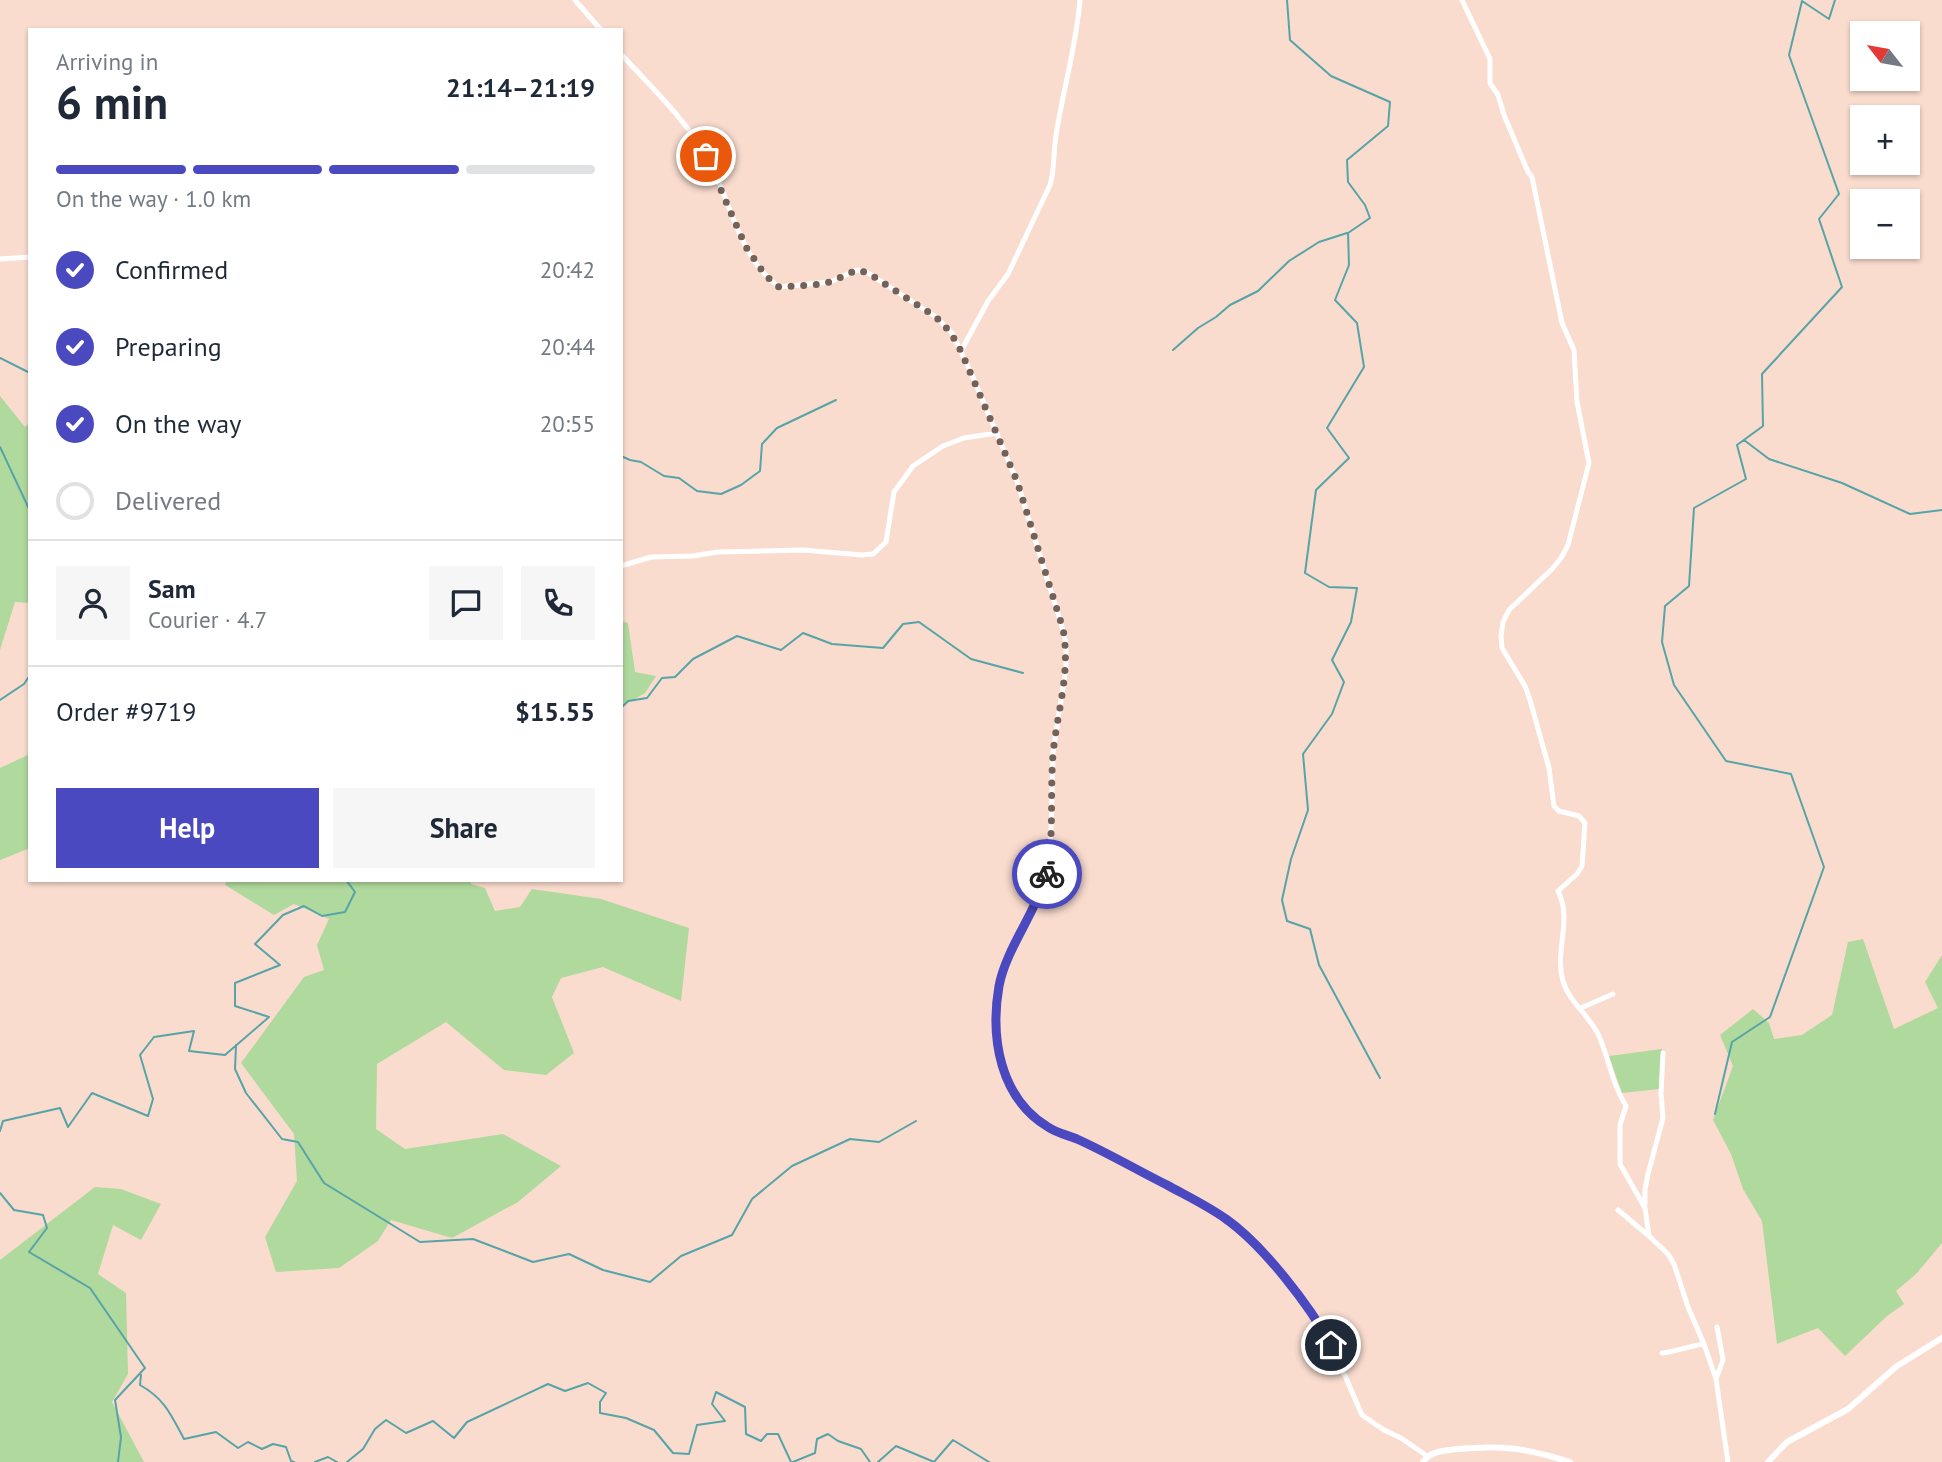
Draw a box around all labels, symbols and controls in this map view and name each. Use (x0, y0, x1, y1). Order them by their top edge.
north arrow (1850, 21, 1920, 91)
map controls (1850, 21, 1920, 259)
text: Arriving in (56, 47, 158, 76)
text: 21:14–21:19 (446, 71, 595, 104)
text: 6 min (56, 72, 168, 132)
button: + (1850, 105, 1920, 175)
pin (676, 126, 736, 186)
icon: bag (687, 137, 725, 175)
text: On the way · 1.0 km (56, 184, 251, 213)
button: − (1850, 189, 1920, 259)
icon: check (56, 251, 94, 289)
text: Confirmed (115, 253, 228, 286)
text: 20:42 (540, 255, 595, 284)
icon: check (56, 328, 94, 366)
text: Preparing (115, 330, 222, 363)
text: 20:44 (540, 332, 595, 361)
icon: check (56, 405, 94, 443)
text: On the way (115, 407, 241, 440)
text: 20:55 (540, 409, 595, 438)
text: Delivered (115, 484, 221, 517)
button: person (56, 566, 130, 640)
button: chat (429, 566, 503, 640)
button: phone (521, 566, 595, 640)
text: Sam (148, 572, 196, 605)
text: Courier · 4.7 (148, 605, 267, 634)
text: Order #9719 (56, 695, 196, 728)
text: $15.55 (515, 695, 595, 728)
button: Help (56, 788, 319, 868)
button: Share (333, 788, 595, 868)
courier (1012, 839, 1082, 909)
icon: bike (1028, 855, 1066, 893)
pin (1301, 1315, 1361, 1375)
icon: home (1312, 1326, 1350, 1364)

